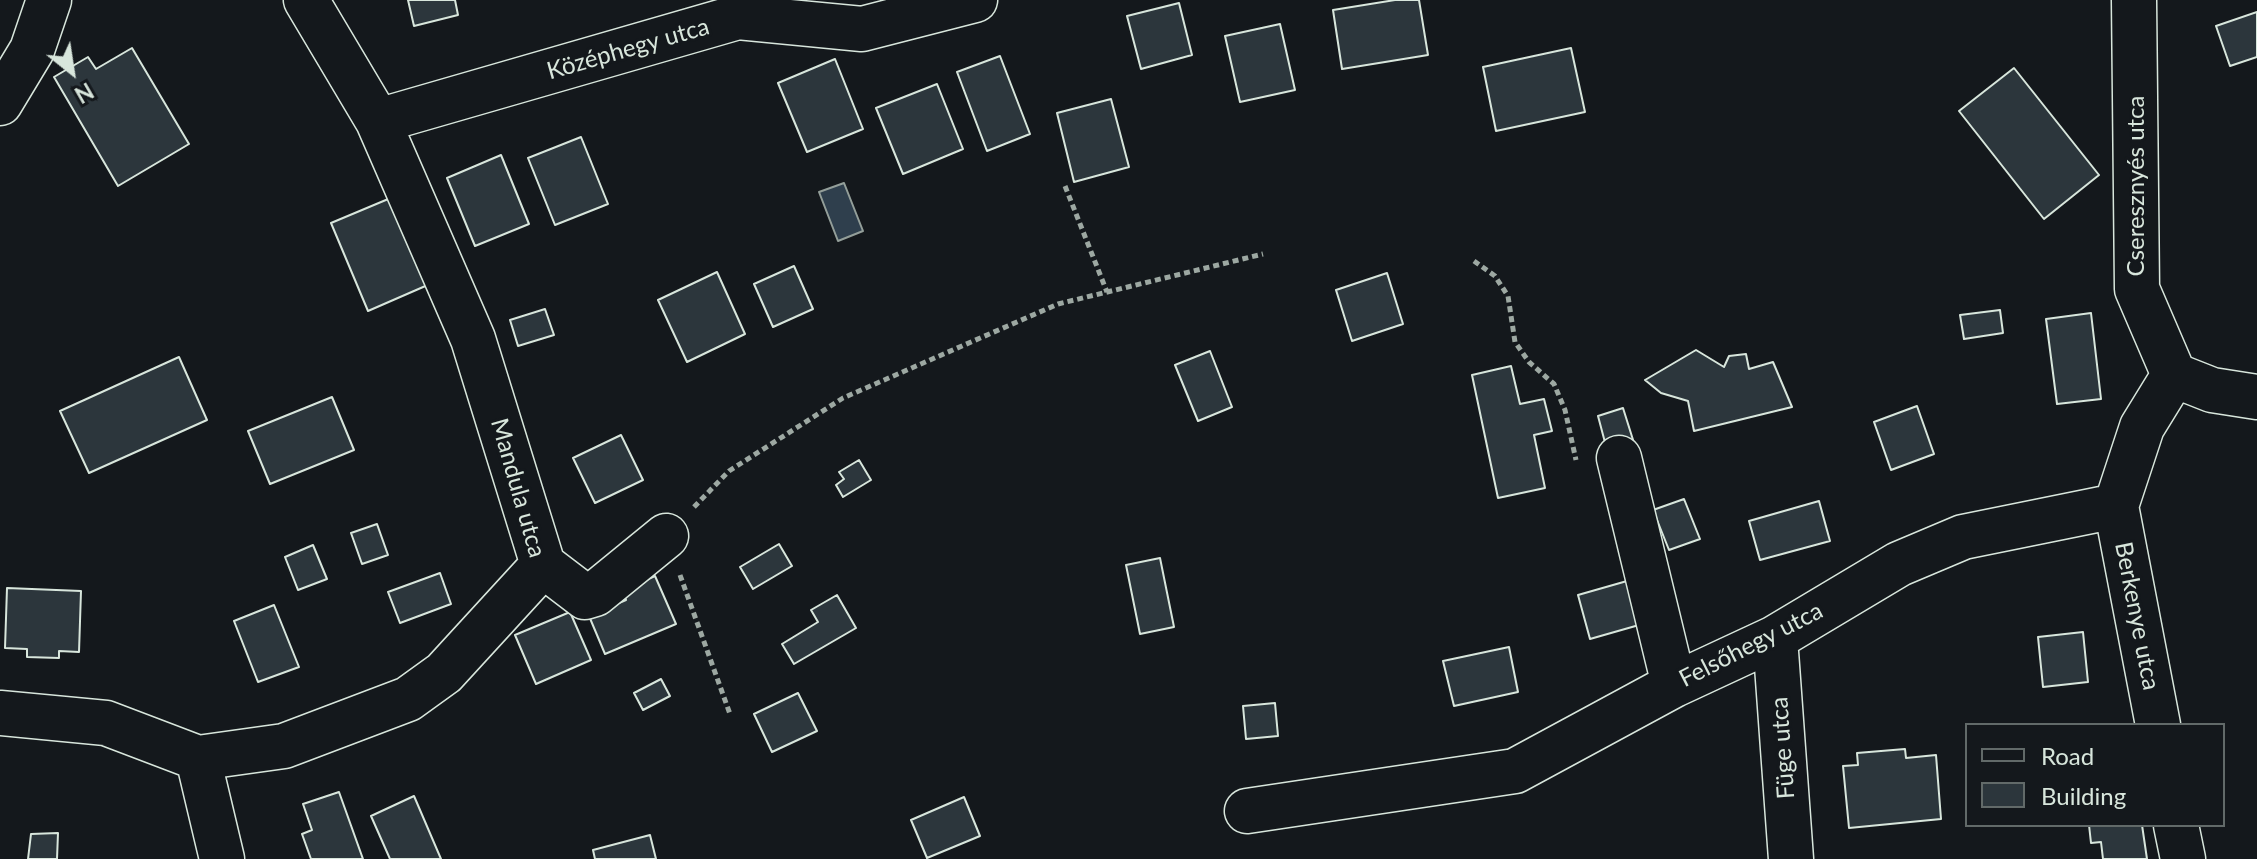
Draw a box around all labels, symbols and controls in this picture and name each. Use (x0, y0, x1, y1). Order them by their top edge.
street label: Középhegy utca (544, 12, 712, 86)
north arrow (32, 32, 112, 112)
text: N (70, 77, 98, 109)
street label: Cseresznyés utca (2122, 96, 2150, 276)
street label: Mandula utca (484, 415, 552, 561)
street label: Berkenye utca (2109, 540, 2165, 692)
street label: Felsőhegy utca (1674, 596, 1828, 694)
street label: Füge utca (1765, 696, 1801, 800)
legend (1965, 723, 2225, 827)
text: Road (2041, 741, 2094, 770)
text: Building (2041, 781, 2126, 810)

